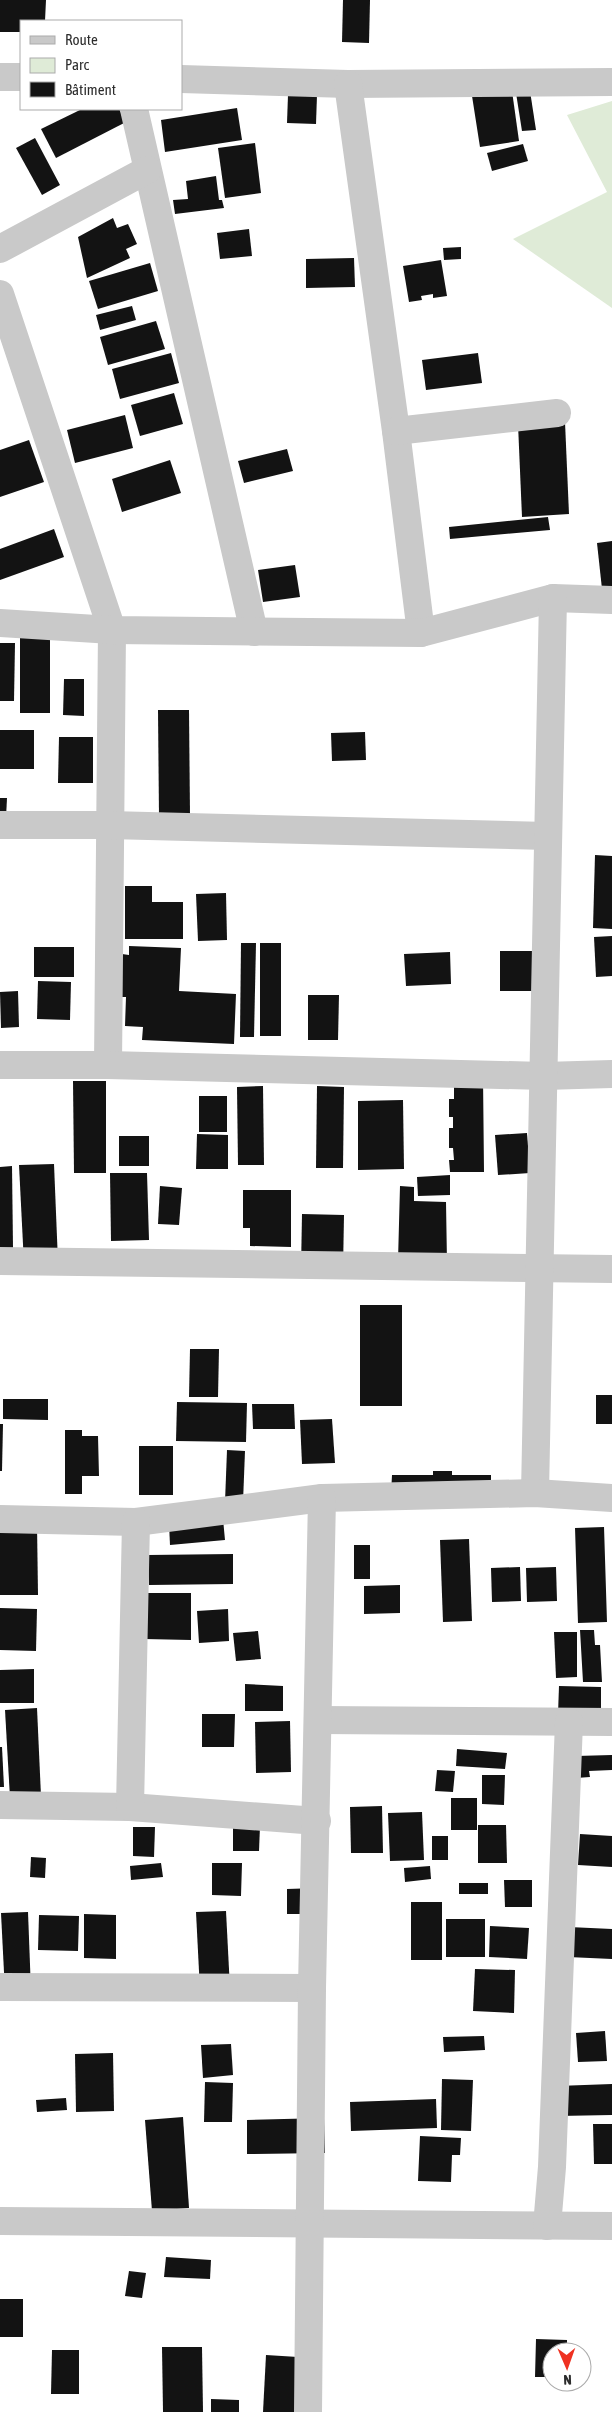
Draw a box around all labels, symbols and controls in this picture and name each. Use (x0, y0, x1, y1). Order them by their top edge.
legend (20, 20, 182, 110)
text: Route (65, 31, 98, 48)
text: Parc (65, 56, 89, 73)
text: Bâtiment (65, 81, 116, 98)
north arrow (542, 2342, 592, 2392)
text: N (563, 2372, 572, 2388)

